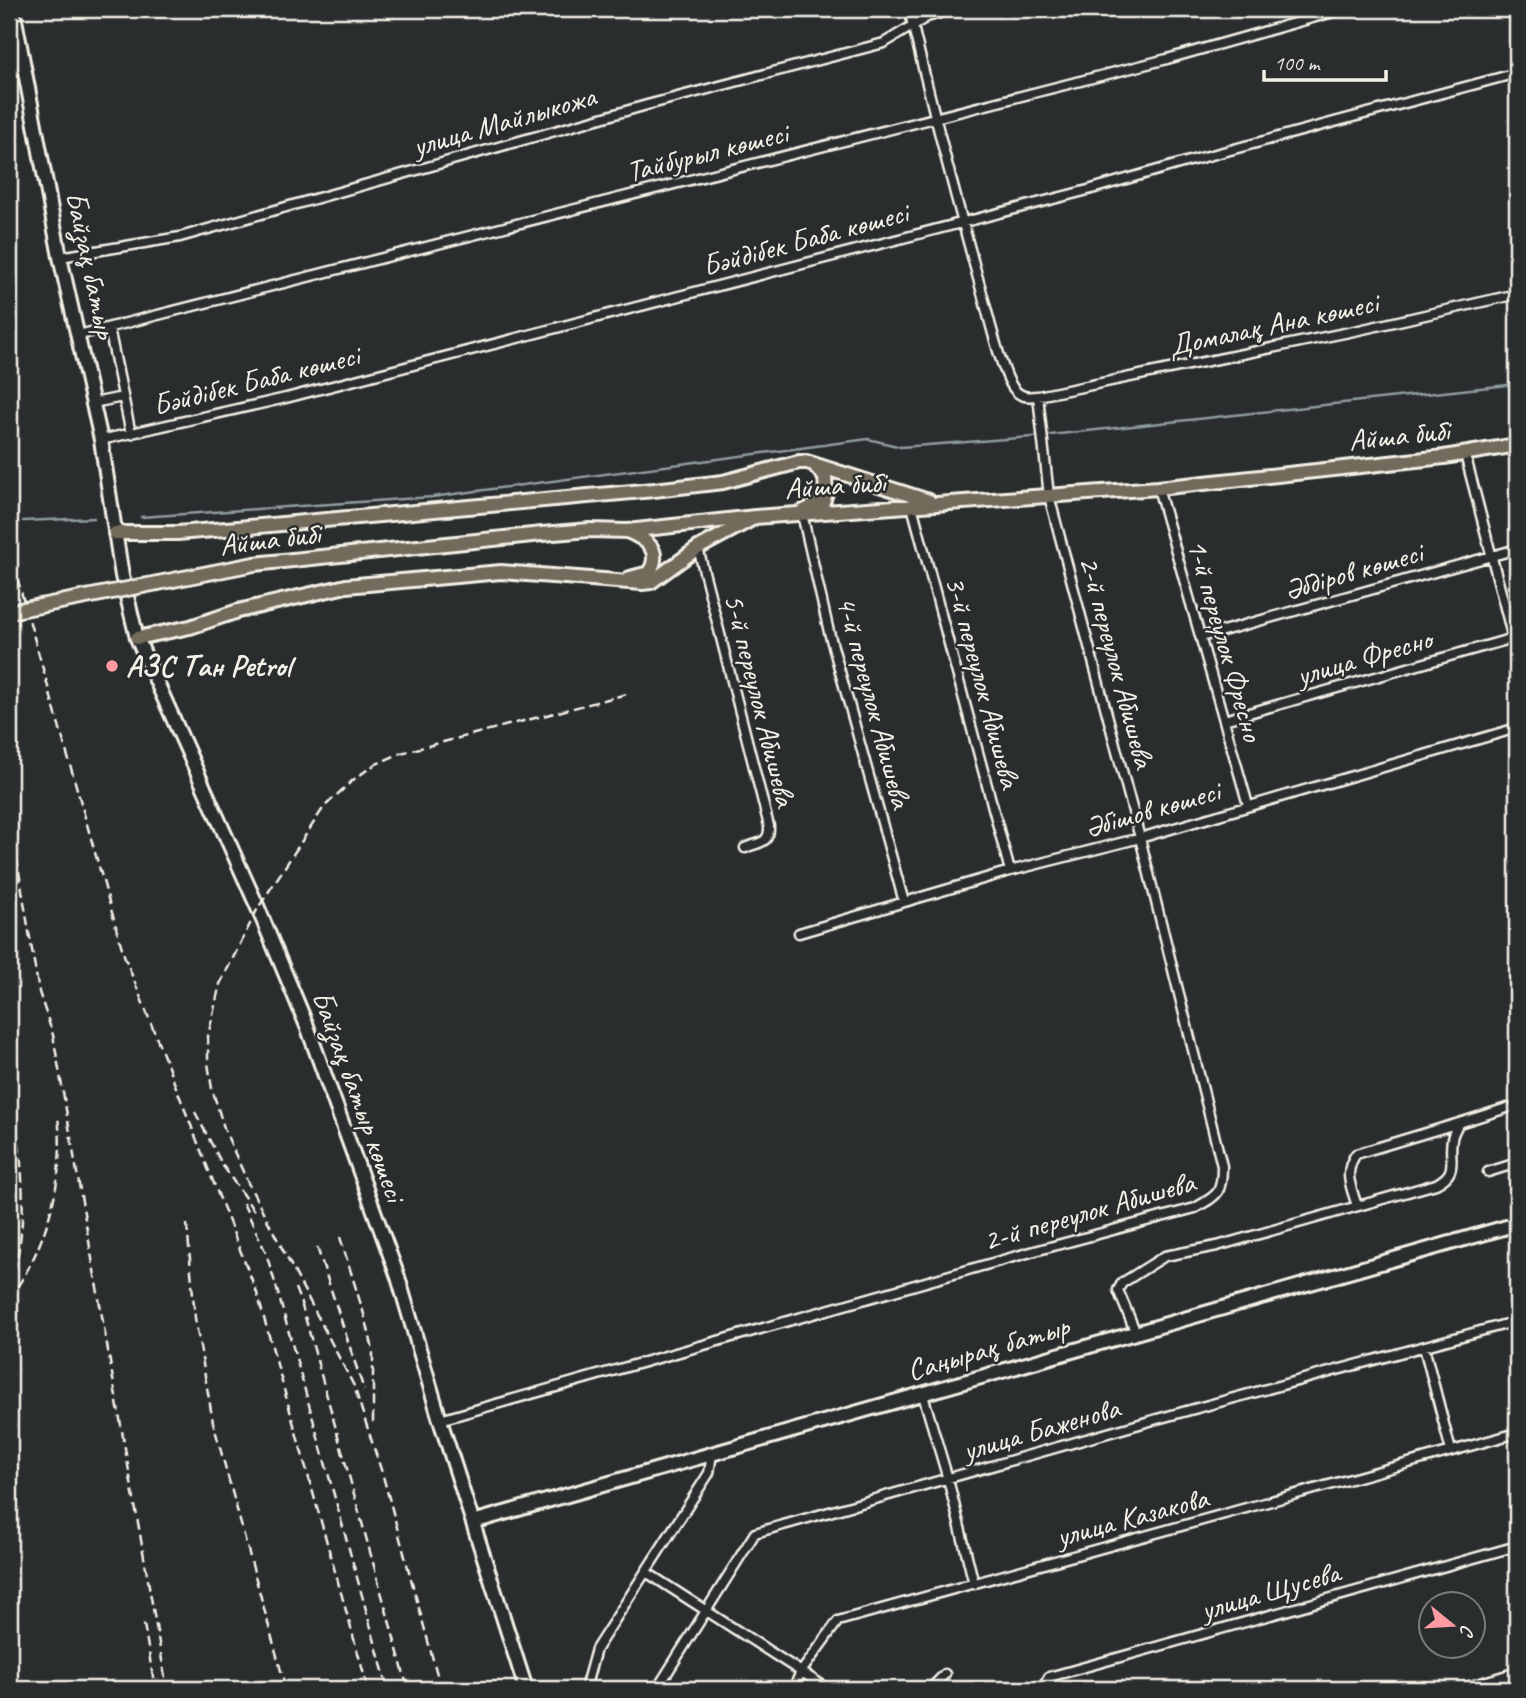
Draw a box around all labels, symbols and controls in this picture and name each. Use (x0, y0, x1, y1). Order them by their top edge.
scale bar (1264, 38, 1386, 82)
text: 100 m (1274, 50, 1321, 76)
street label: улица Майлыкожа (406, 76, 602, 166)
street label: Тайбурыл көшесі (622, 113, 795, 190)
street label: Байзақ батыр (57, 188, 125, 344)
street label: Бәйдібек Баба көшесі (698, 192, 915, 285)
street label: Домалақ Ана көшесі (1165, 283, 1385, 365)
street label: Бәйдібек Баба көшесі (149, 335, 366, 424)
street label: Айша бибі (1347, 410, 1455, 459)
street label: Айша бибі (783, 462, 890, 507)
street label: Айша бибі (218, 514, 326, 564)
street label: Әбдіров көшесі (1279, 532, 1430, 609)
street label: 1-й переулок Фресно (1178, 535, 1272, 747)
street label: 2-й переулок Абишева (1070, 552, 1164, 774)
street label: 3-й переулок Абишева (936, 572, 1030, 794)
street label: 5-й переулок Абишева (715, 590, 805, 812)
street label: 4-й переулок Абишева (827, 592, 921, 814)
street label: улица Фресно (1290, 619, 1439, 695)
place label: АЗС Тан Petrol (126, 647, 297, 685)
marker: АЗС Тан Petrol (104, 658, 120, 674)
street label: Әбішов көшесі (1080, 771, 1227, 846)
street label: Байзақ батыр көшесі (303, 985, 416, 1210)
street label: 2-й переулок Абишева (979, 1162, 1201, 1259)
street label: Саңырақ батыр (903, 1306, 1075, 1389)
street label: улица Баженова (956, 1388, 1126, 1470)
street label: улица Казакова (1050, 1478, 1214, 1556)
street label: улица Щусева (1194, 1552, 1346, 1629)
north arrow (1418, 1590, 1488, 1660)
text: С (1454, 1622, 1480, 1641)

